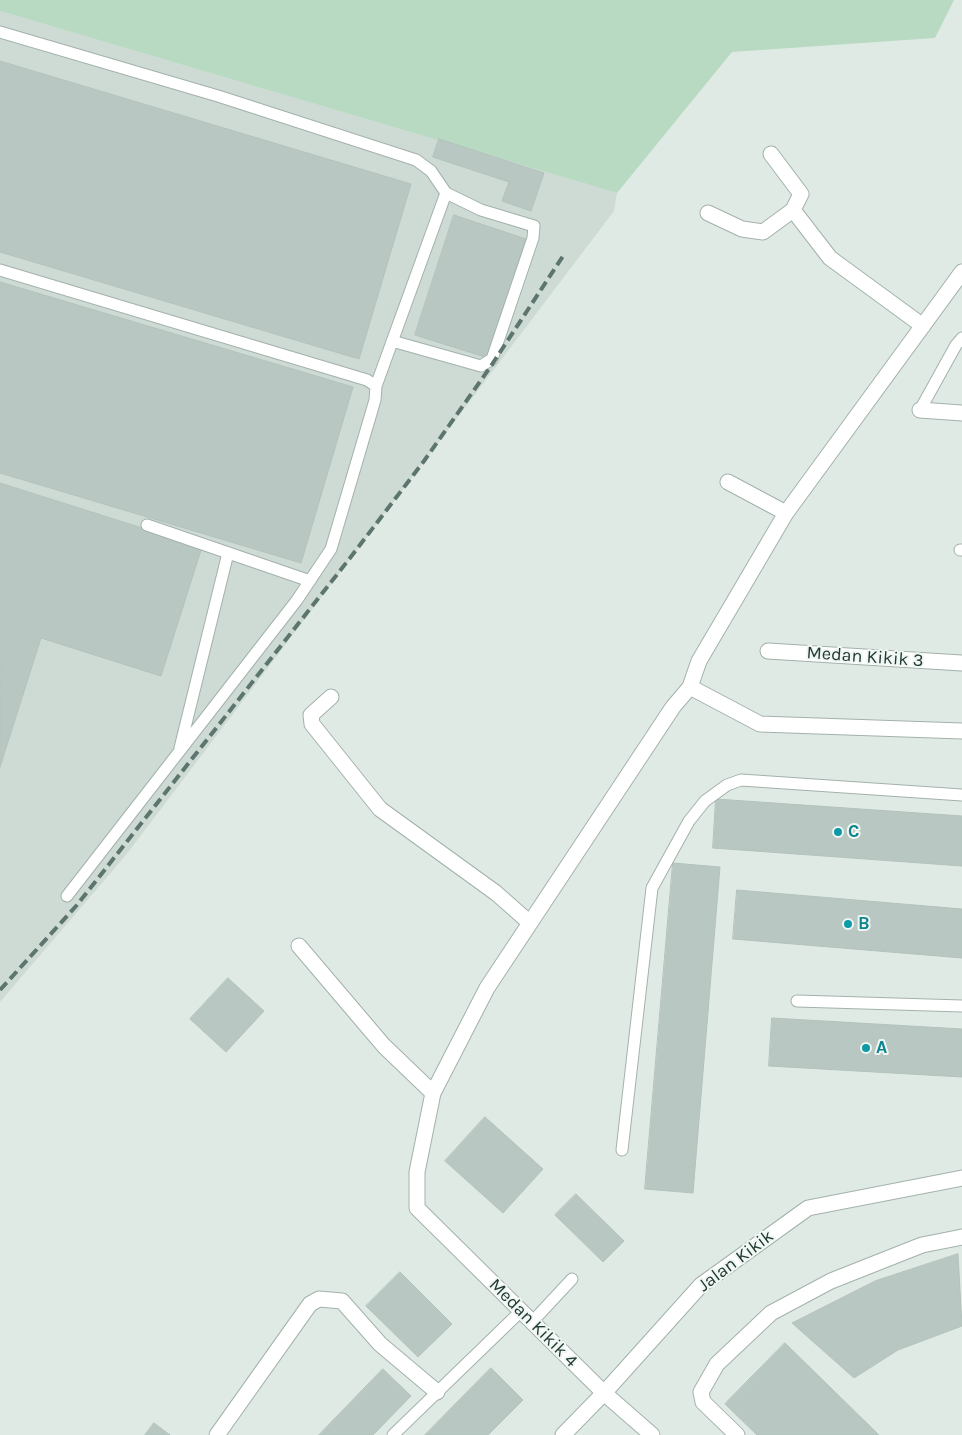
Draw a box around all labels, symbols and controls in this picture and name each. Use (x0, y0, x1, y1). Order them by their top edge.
street label: Medan Kikik 3 (806, 642, 924, 672)
place label: C (848, 821, 859, 843)
marker: C (832, 826, 844, 838)
place label: B (858, 913, 870, 935)
marker: B (842, 918, 854, 930)
place label: A (876, 1037, 887, 1059)
marker: A (860, 1042, 872, 1054)
street label: Jalan Kikik (694, 1226, 778, 1296)
street label: Medan Kikik 4 (484, 1274, 582, 1372)

